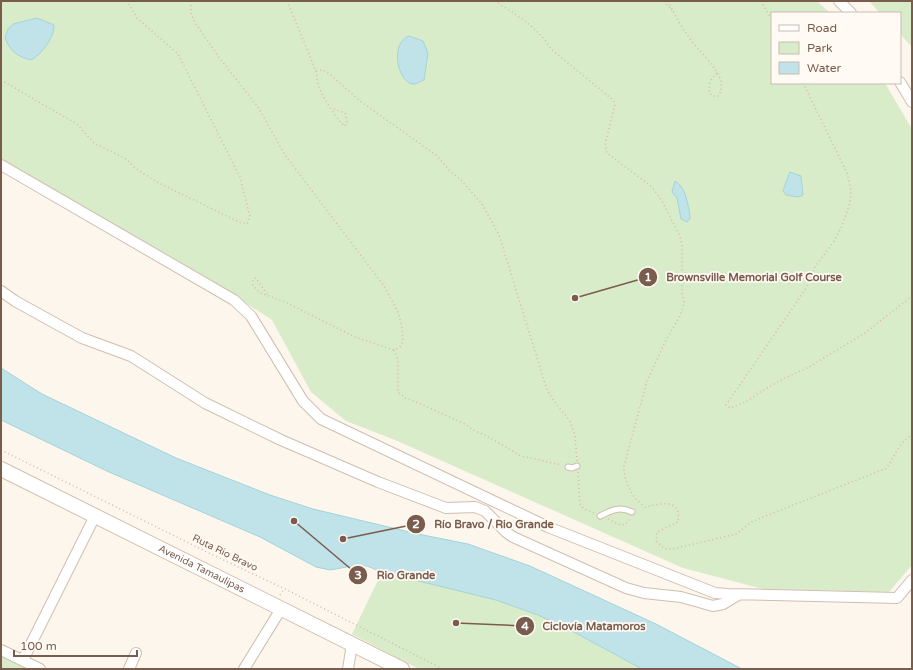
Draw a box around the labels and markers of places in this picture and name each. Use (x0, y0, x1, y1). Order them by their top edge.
callout: Brownsville Memorial Golf Course (638, 265, 850, 288)
callout: Río Bravo / Rio Grande (406, 512, 562, 535)
callout: Rio Grande (348, 564, 443, 587)
callout: Ciclovía Matamoros (515, 615, 654, 638)

